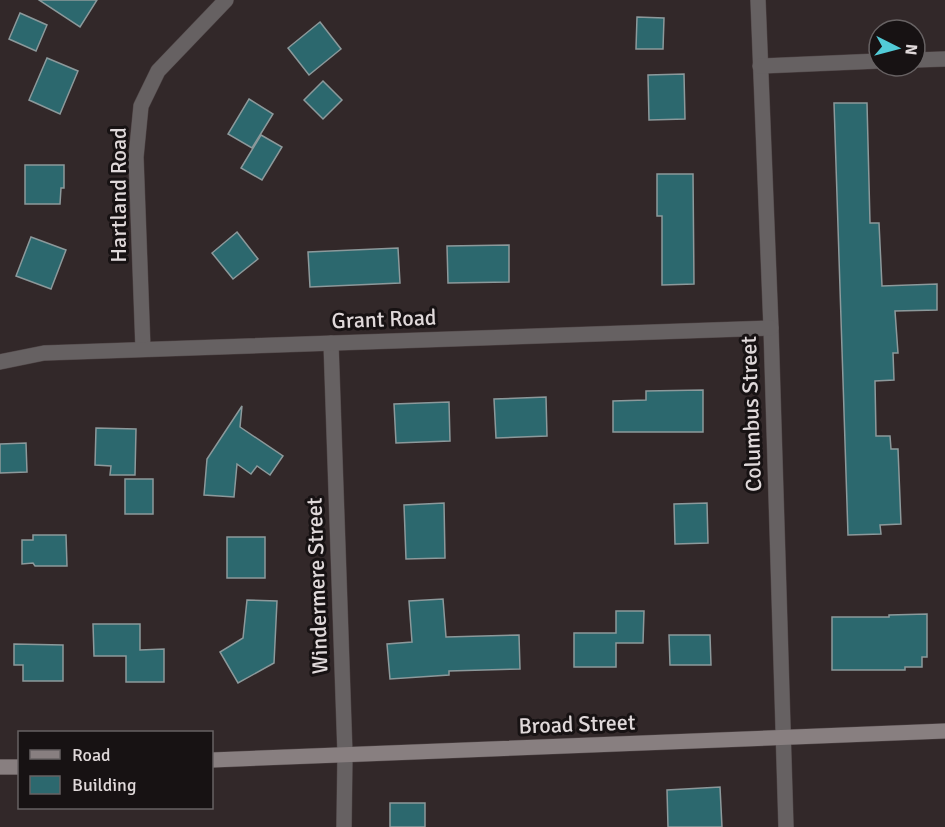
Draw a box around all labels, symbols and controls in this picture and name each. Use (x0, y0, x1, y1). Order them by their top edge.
north arrow (867, 18, 927, 78)
text: N (900, 43, 921, 56)
street label: Hartland Road (105, 127, 132, 263)
street label: Grant Road (331, 304, 437, 334)
street label: Columbus Street (735, 335, 767, 492)
street label: Windermere Street (300, 497, 334, 675)
street label: Broad Street (518, 708, 636, 740)
legend (18, 731, 213, 809)
text: Road (72, 744, 111, 766)
text: Building (72, 774, 136, 796)

